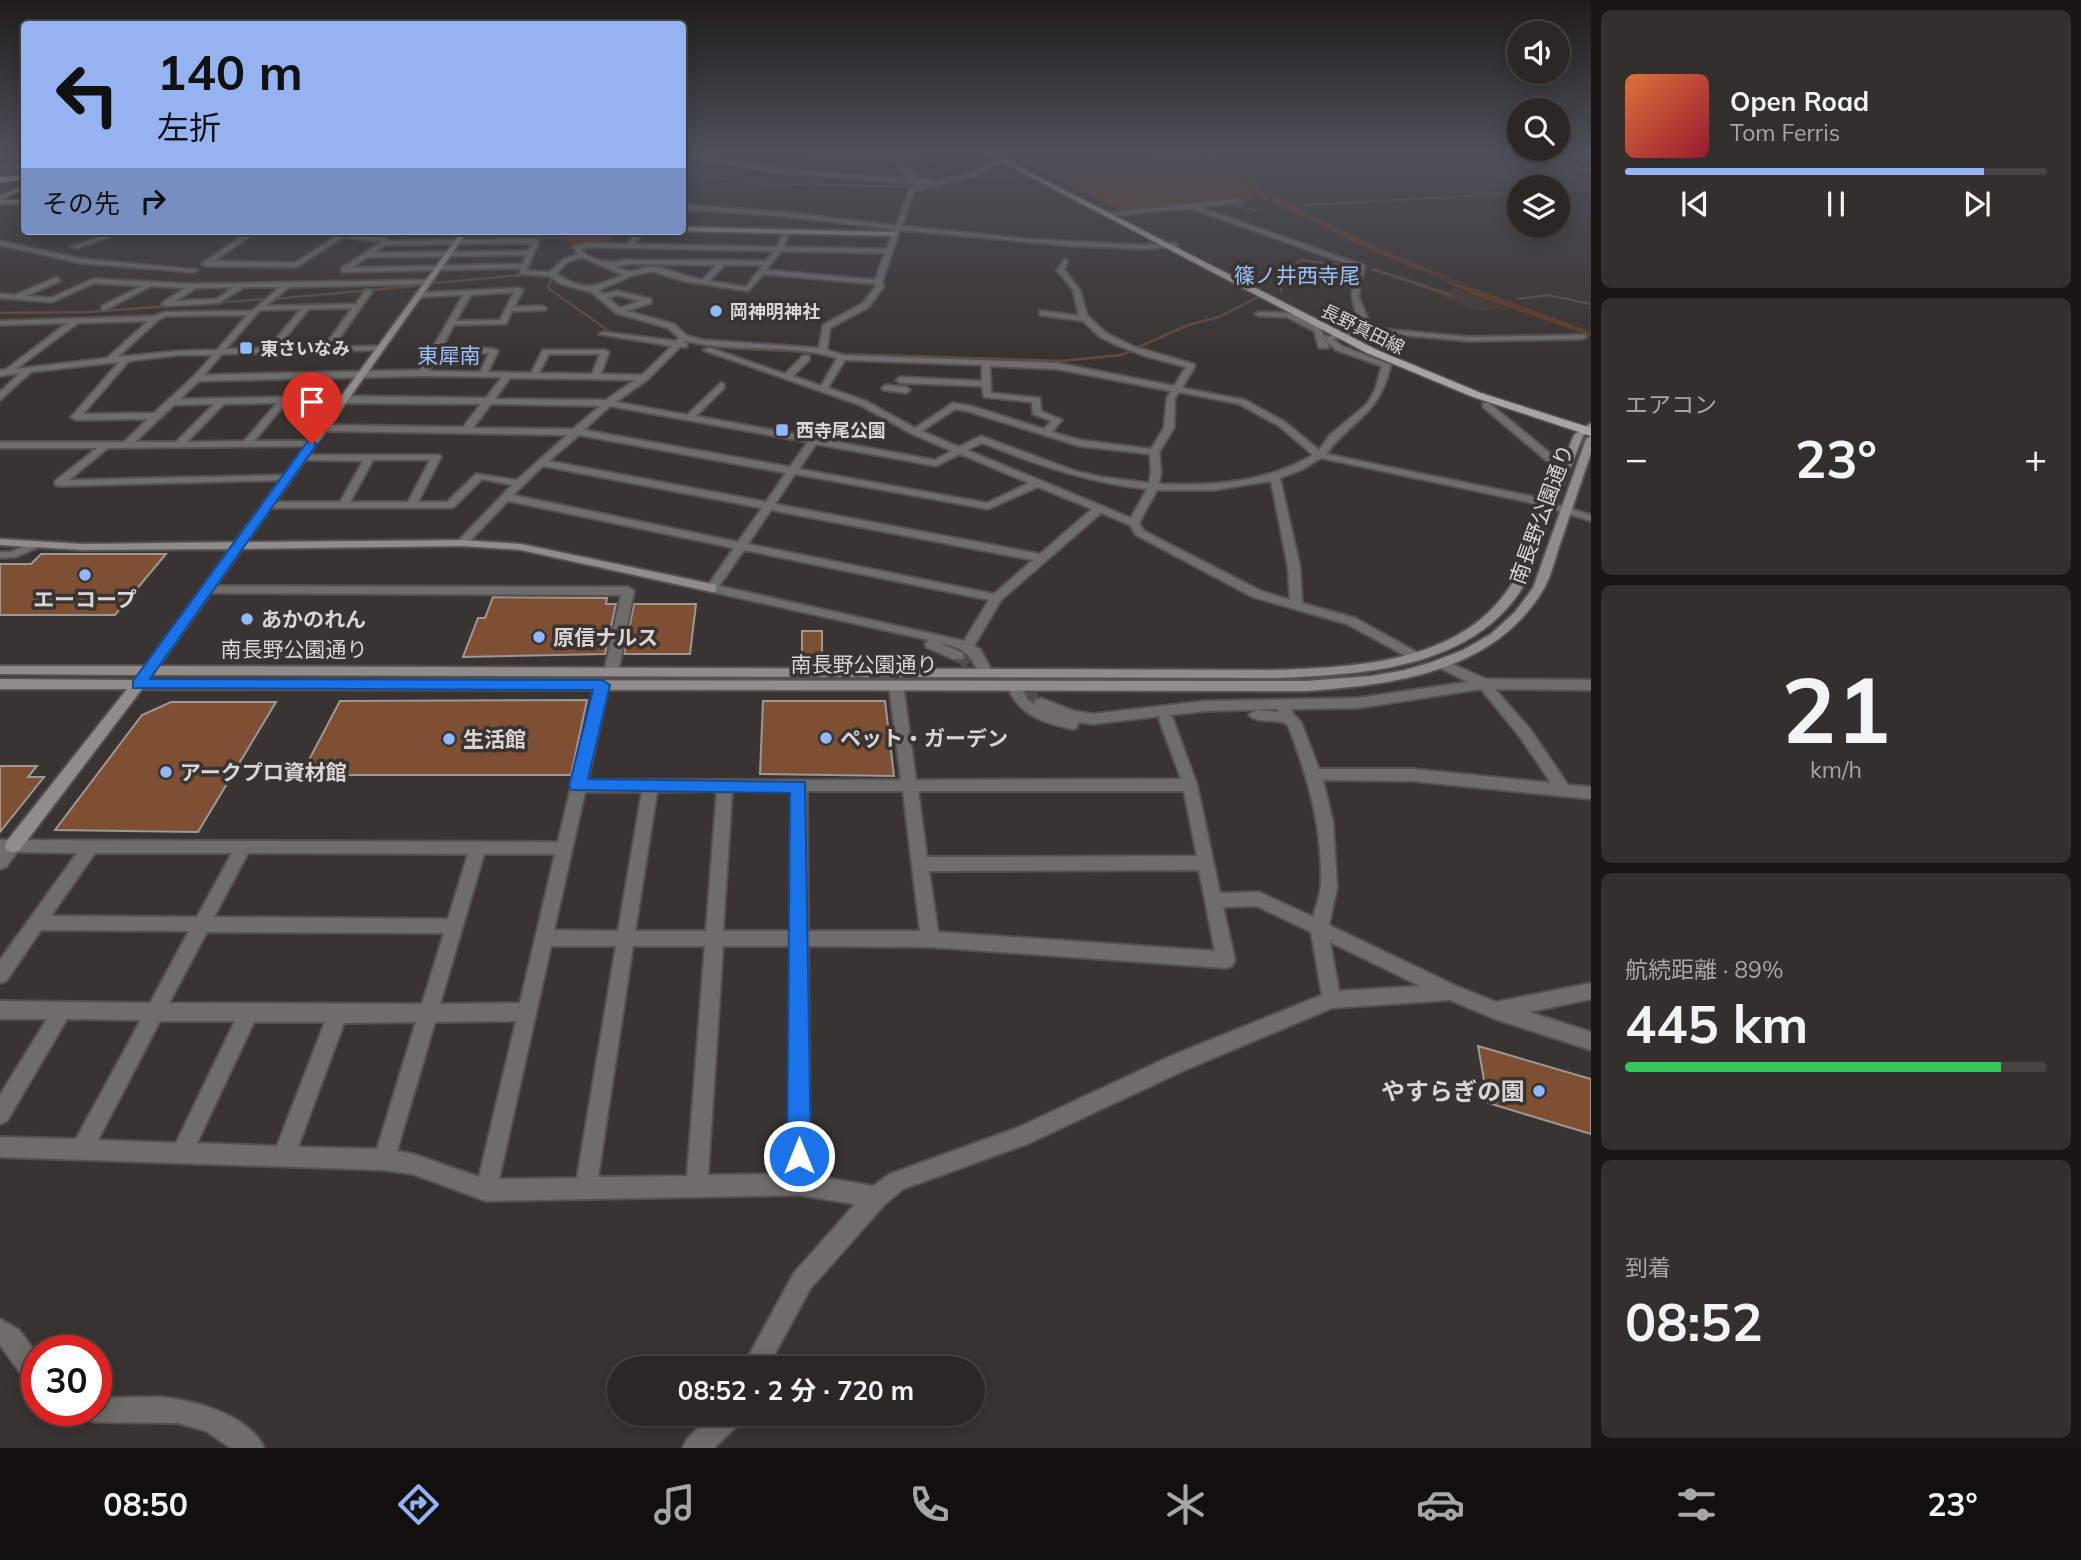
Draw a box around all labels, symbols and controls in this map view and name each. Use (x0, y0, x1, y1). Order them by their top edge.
map controls (1507, 21, 1570, 238)
button: sound (1507, 21, 1570, 84)
text: 140 m (157, 41, 303, 102)
icon: left (42, 49, 133, 140)
text: Open Road (1730, 85, 1869, 118)
button: search (1507, 98, 1570, 161)
text: 左折 (157, 107, 221, 147)
text: Tom Ferris (1730, 118, 1840, 147)
button: layers (1507, 175, 1570, 238)
icon: right (134, 182, 172, 220)
icon: previous (1676, 185, 1714, 223)
icon: pause (1817, 185, 1855, 223)
icon: next (1958, 185, 1996, 223)
text: その先 (42, 187, 120, 220)
district label: 篠ノ井西寺尾 (1234, 262, 1360, 288)
street label: 長野真田線 (1318, 299, 1408, 359)
place label: 岡神明神社 (730, 300, 820, 323)
marker: 岡神明神社 (708, 303, 724, 319)
place label: 東さいなみ (260, 337, 350, 360)
marker: 東さいなみ (238, 340, 254, 356)
district label: 東犀南 (418, 342, 481, 368)
pin (282, 372, 342, 444)
icon: arrive (293, 383, 331, 421)
text: エアコン (1625, 390, 1717, 419)
place label: 西寺尾公園 (796, 419, 886, 442)
marker: 西寺尾公園 (774, 422, 790, 438)
text: 23° (1795, 426, 1877, 491)
text: − (1625, 434, 1648, 482)
text: + (2024, 434, 2047, 482)
street label: 南長野公園通り (1504, 440, 1578, 588)
marker: エーコープ (77, 567, 93, 583)
place label: エーコープ (33, 586, 137, 612)
place label: あかのれん (261, 606, 366, 632)
marker: あかのれん (239, 611, 255, 627)
place label: 原信ナルス (553, 624, 658, 650)
marker: 原信ナルス (531, 629, 547, 645)
street label: 南長野公園通り (221, 636, 368, 662)
street label: 南長野公園通り (791, 651, 938, 677)
text: 21 (1781, 652, 1891, 766)
place label: ペット・ガーデン (840, 725, 1008, 751)
place label: 生活館 (463, 726, 526, 752)
marker: ペット・ガーデン (818, 730, 834, 746)
marker: 生活館 (441, 731, 457, 747)
text: km/h (1810, 755, 1862, 784)
place label: アークプロ資材館 (180, 759, 347, 785)
marker: アークプロ資材館 (158, 764, 174, 780)
text: 航続距離 · 89% (1625, 955, 1783, 984)
text: 445 km (1625, 991, 1808, 1056)
place label: やすらぎの園 (1381, 1076, 1525, 1106)
marker: やすらぎの園 (1531, 1083, 1547, 1099)
position arrow (762, 1119, 836, 1193)
text: 到着 (1625, 1253, 1671, 1282)
text: 08:52 (1625, 1289, 1763, 1354)
speed limit sign: 30 (21, 1335, 112, 1426)
text: 08:52 · 2 分 · 720 m (678, 1374, 914, 1407)
icon: directions (394, 1480, 443, 1529)
icon: music (650, 1480, 699, 1529)
icon: phone (905, 1480, 954, 1529)
icon: climate (1161, 1480, 1210, 1529)
icon: car (1416, 1480, 1465, 1529)
icon: filters (1672, 1480, 1721, 1529)
text: 08:50 (103, 1484, 188, 1524)
text: 23° (1927, 1484, 1978, 1524)

